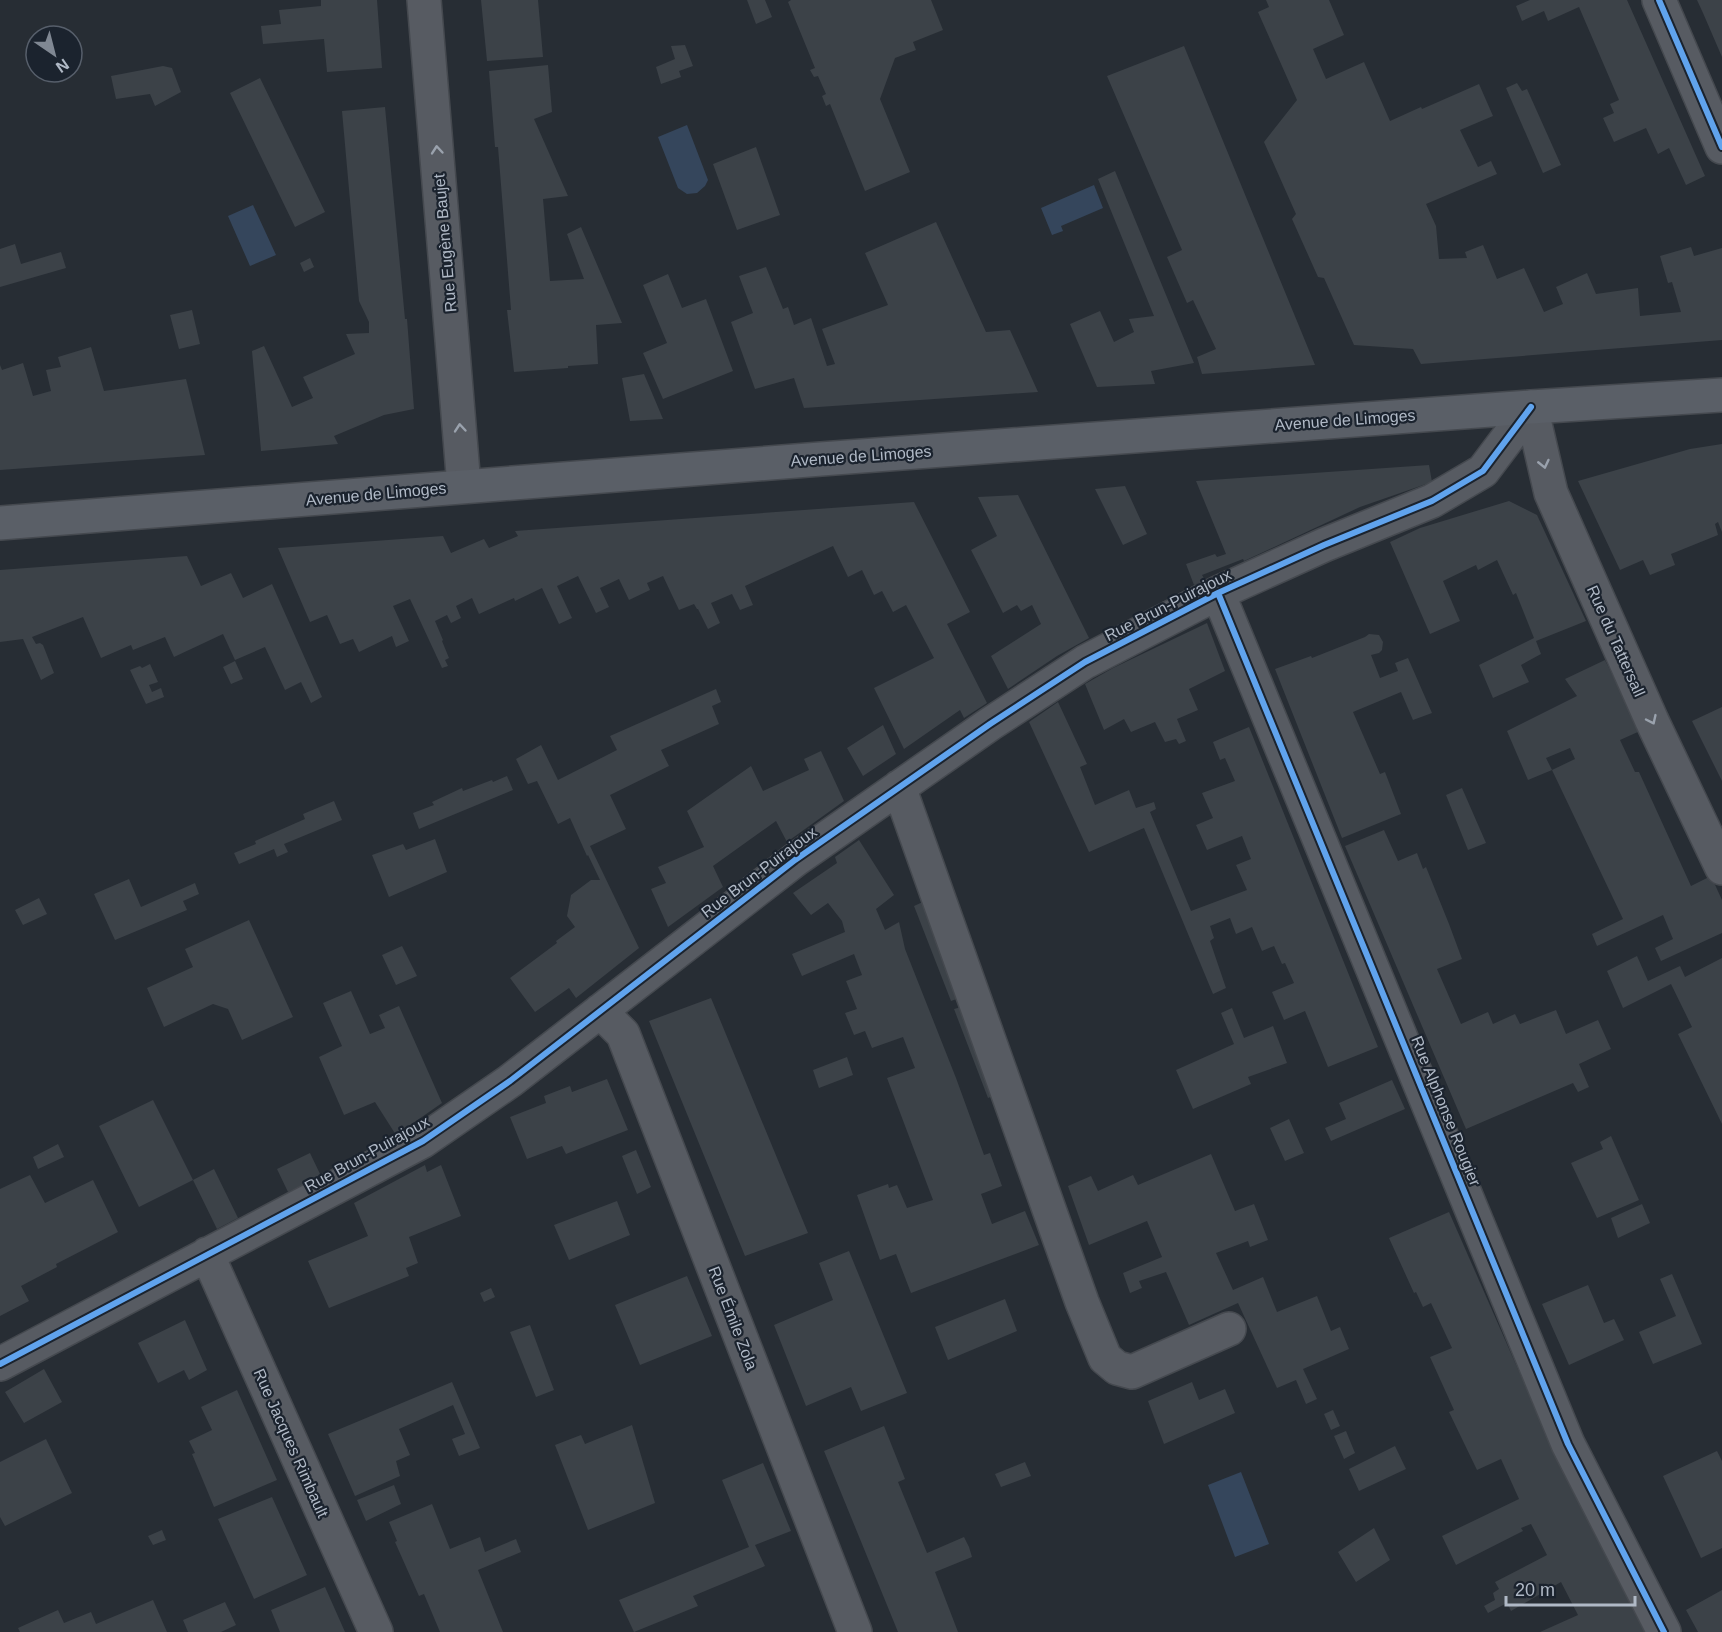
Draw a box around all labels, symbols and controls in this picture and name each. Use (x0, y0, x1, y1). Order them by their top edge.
north arrow (24, 24, 84, 84)
text: N (53, 56, 72, 76)
one-way arrow (430, 145, 443, 154)
street label: Rue Eugène Baujet (430, 173, 460, 313)
street label: Avenue de Limoges (1274, 407, 1416, 433)
one-way arrow (454, 423, 467, 433)
street label: Avenue de Limoges (790, 443, 932, 469)
one-way arrow (1537, 458, 1550, 468)
street label: Avenue de Limoges (305, 479, 447, 509)
street label: Rue Brun-Puirajoux (1102, 566, 1234, 644)
street label: Rue du Tattersall (1584, 583, 1648, 699)
one-way arrow (1645, 714, 1657, 725)
street label: Rue Brun-Puirajoux (698, 823, 820, 921)
street label: Rue Alphonse Rougier (1408, 1034, 1484, 1189)
street label: Rue Brun-Puirajoux (302, 1113, 432, 1195)
street label: Rue Émile Zola (705, 1264, 762, 1372)
street label: Rue Jacques Rimbault (250, 1366, 332, 1520)
scale bar (1506, 1569, 1635, 1607)
text: 20 m (1515, 1580, 1555, 1600)

